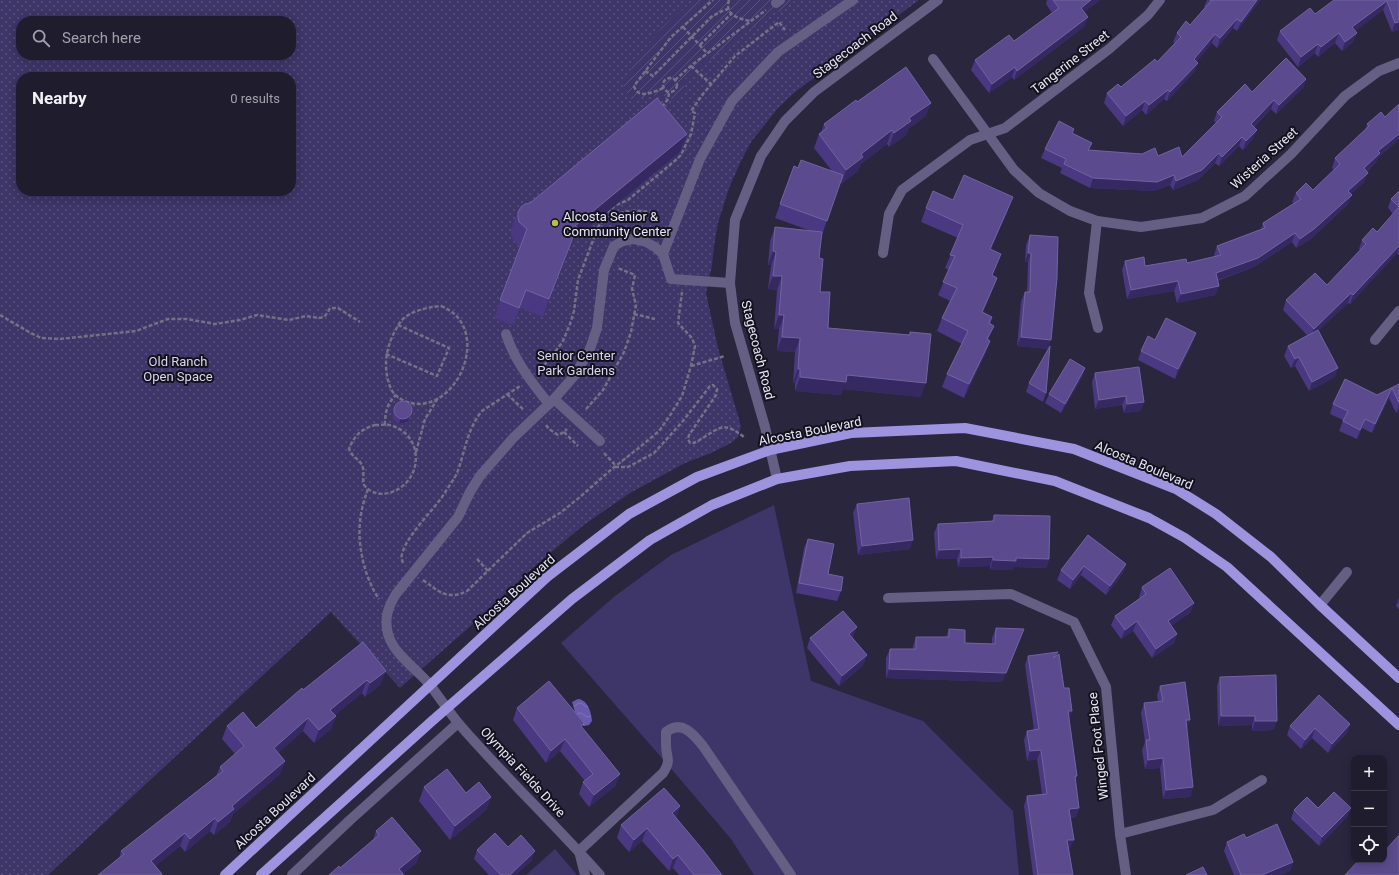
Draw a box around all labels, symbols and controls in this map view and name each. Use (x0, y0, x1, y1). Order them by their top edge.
street label: Stagecoach Road (810, 8, 900, 82)
search box (16, 16, 296, 60)
icon: search (30, 27, 52, 49)
street label: Tangerine Street (1028, 27, 1112, 97)
text: Search here (62, 29, 141, 47)
text: Nearby (32, 88, 87, 108)
text: 0 results (230, 91, 280, 106)
street label: Wisteria Street (1228, 124, 1300, 192)
place label: Alcosta Senior & Community Center (563, 209, 671, 239)
marker: Alcosta Senior & Community Center (550, 218, 560, 228)
street label: Stagecoach Road (738, 299, 778, 401)
park label: Senior Center Park Gardens (537, 348, 616, 378)
park label: Old Ranch Open Space (143, 354, 213, 384)
street label: Alcosta Boulevard (757, 414, 863, 448)
street label: Alcosta Boulevard (1093, 438, 1195, 492)
street label: Alcosta Boulevard (470, 551, 558, 633)
street label: Winged Foot Place (1085, 691, 1111, 801)
street label: Olympia Fields Drive (478, 724, 569, 820)
map controls (1351, 755, 1387, 863)
button: + (1351, 755, 1387, 791)
street label: Alcosta Boulevard (232, 770, 318, 852)
button: − (1351, 791, 1387, 827)
button: locate (1351, 827, 1387, 863)

